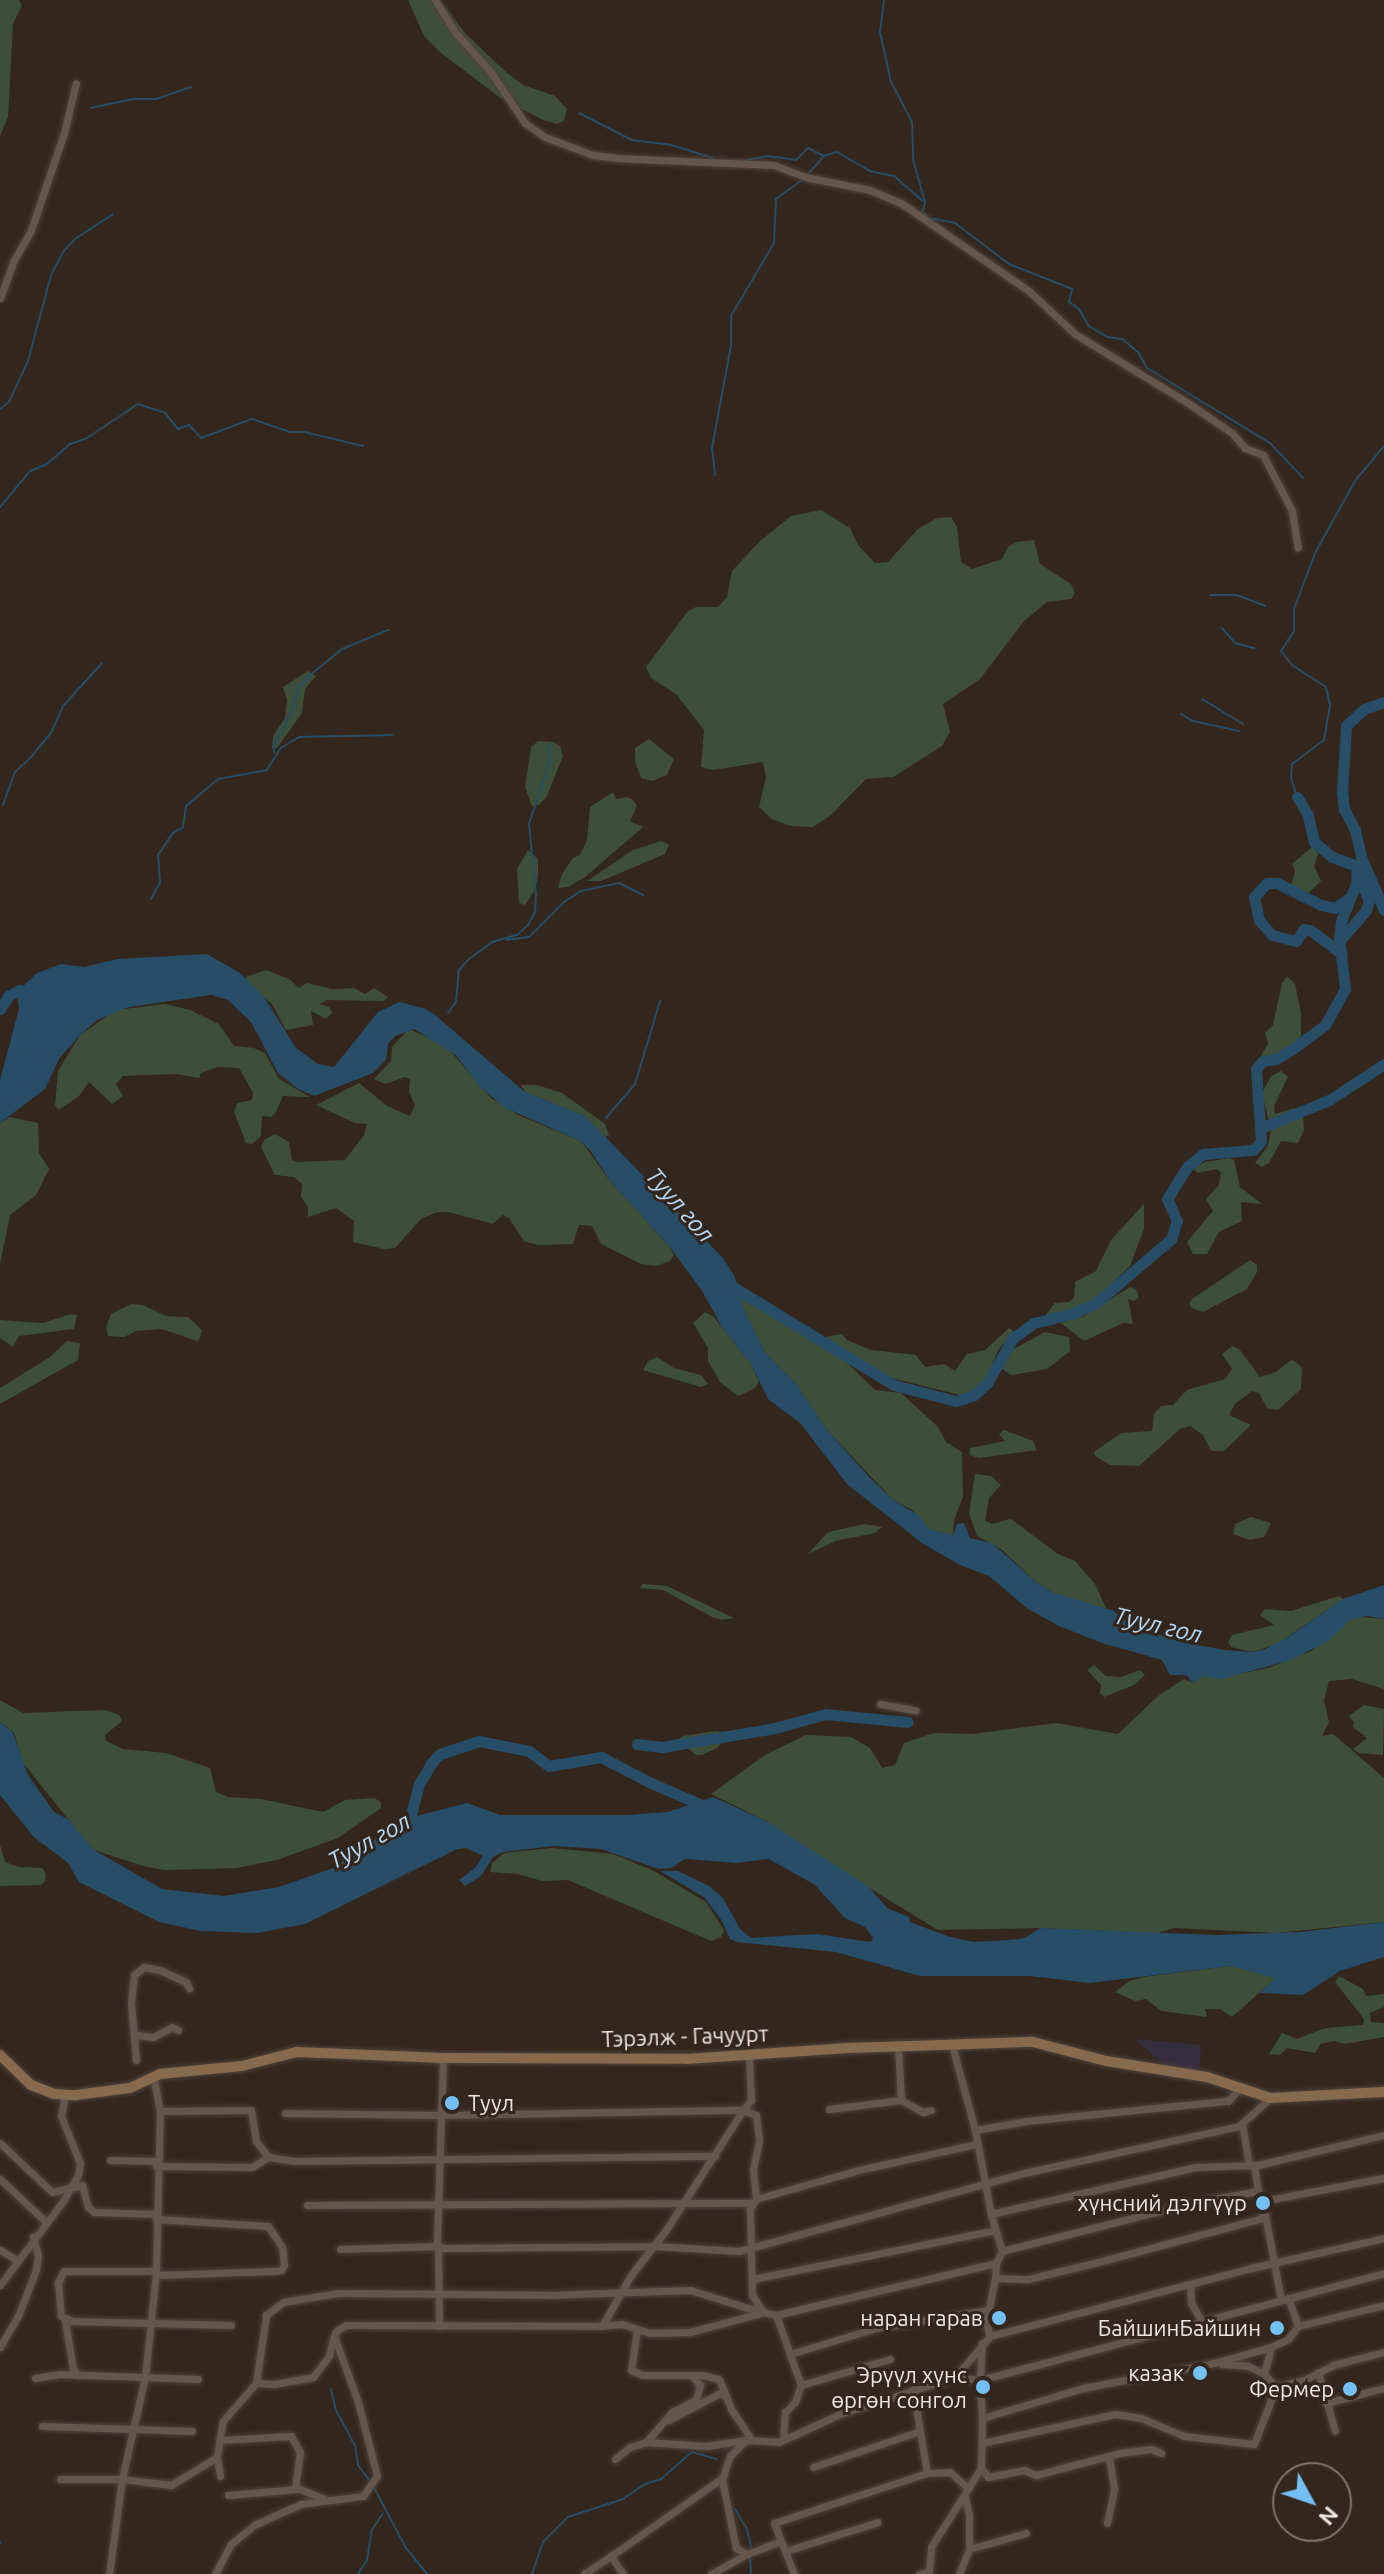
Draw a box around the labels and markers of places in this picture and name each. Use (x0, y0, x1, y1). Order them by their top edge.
place label: Туул (468, 2090, 514, 2116)
marker: Туул (443, 2094, 461, 2112)
place label: хүнсний дэлгүүр (1078, 2190, 1247, 2216)
marker: хүнсний дэлгүүр (1254, 2194, 1272, 2212)
place label: наран гарав (860, 2305, 983, 2331)
marker: наран гарав (990, 2309, 1008, 2327)
place label: БайшинБайшин (1098, 2315, 1261, 2341)
marker: БайшинБайшин (1268, 2319, 1286, 2337)
place label: казак (1128, 2360, 1184, 2386)
place label: Эрүүл хүнс өргөн сонгол (831, 2361, 967, 2412)
marker: казак (1191, 2364, 1209, 2382)
place label: Фермер (1249, 2376, 1334, 2402)
marker: Эрүүл хүнс өргөн сонгол (974, 2378, 992, 2396)
marker: Фермер (1341, 2380, 1359, 2398)

